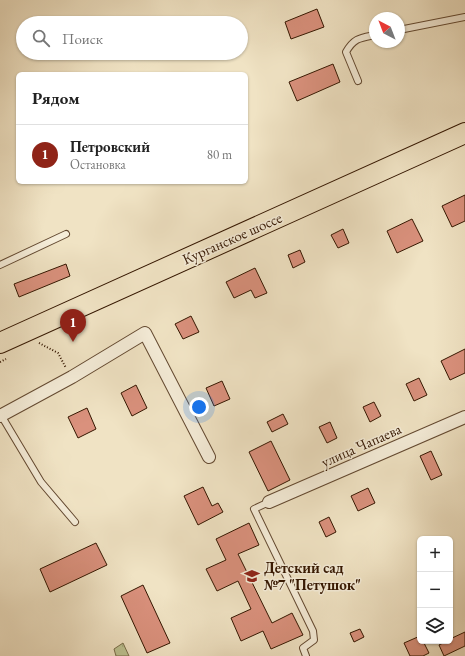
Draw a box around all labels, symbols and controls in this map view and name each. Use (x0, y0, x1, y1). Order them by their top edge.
north arrow (369, 12, 405, 48)
search box (16, 16, 248, 60)
icon: search (30, 27, 52, 49)
text: Поиск (62, 29, 103, 48)
text: Рядом (32, 87, 80, 109)
text: Петровский (70, 137, 150, 156)
text: 1 (42, 146, 48, 163)
text: 80 m (207, 146, 232, 163)
text: Остановка (70, 156, 126, 173)
street label: Курганское шоссе (179, 207, 285, 268)
pin: 1 (60, 309, 86, 342)
your location (189, 397, 209, 417)
street label: улица Чапаева (318, 419, 404, 471)
map controls (417, 536, 453, 644)
button: + (417, 536, 453, 572)
place label: Детский сад №7 "Петушок" (264, 558, 361, 594)
school or university icon: Детский сад №7 "Петушок" (243, 567, 261, 585)
button: − (417, 572, 453, 608)
button: layers (417, 608, 453, 644)

